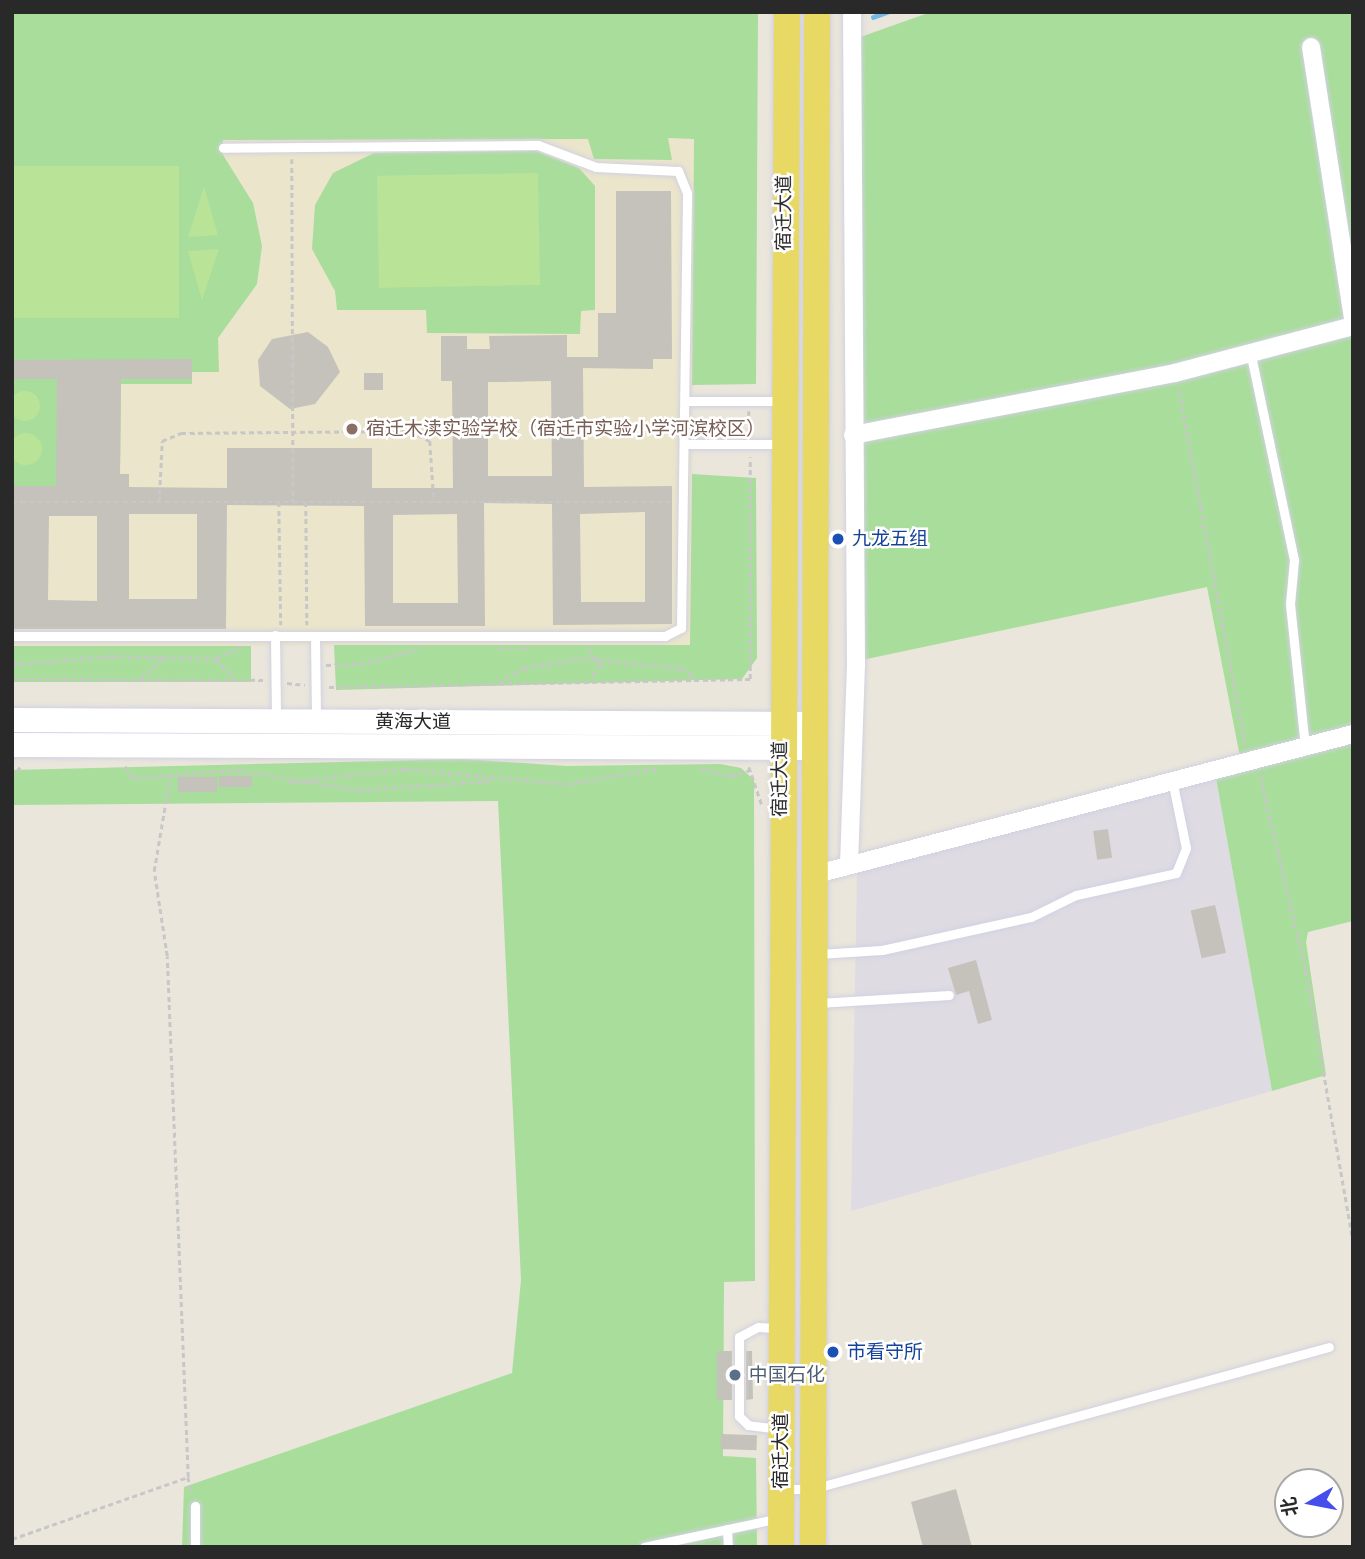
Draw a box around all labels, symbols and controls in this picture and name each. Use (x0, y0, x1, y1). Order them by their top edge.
street label: 宿迁大道 (773, 175, 795, 251)
place label: 宿迁木渎实验学校（宿迁市实验小学河滨校区） (366, 418, 765, 440)
marker: 宿迁木渎实验学校（宿迁市实验小学河滨校区） (344, 421, 360, 437)
place label: 九龙五组 (852, 528, 928, 550)
marker: 九龙五组 (830, 531, 846, 547)
street label: 黄海大道 (375, 711, 451, 733)
street label: 宿迁大道 (769, 741, 791, 817)
place label: 市看守所 (847, 1341, 923, 1363)
marker: 市看守所 (825, 1344, 841, 1360)
place label: 中国石化 (749, 1364, 825, 1386)
marker: 中国石化 (727, 1367, 743, 1383)
street label: 宿迁大道 (770, 1413, 792, 1489)
north arrow (1274, 1468, 1344, 1538)
text: 北 (1277, 1495, 1303, 1518)

